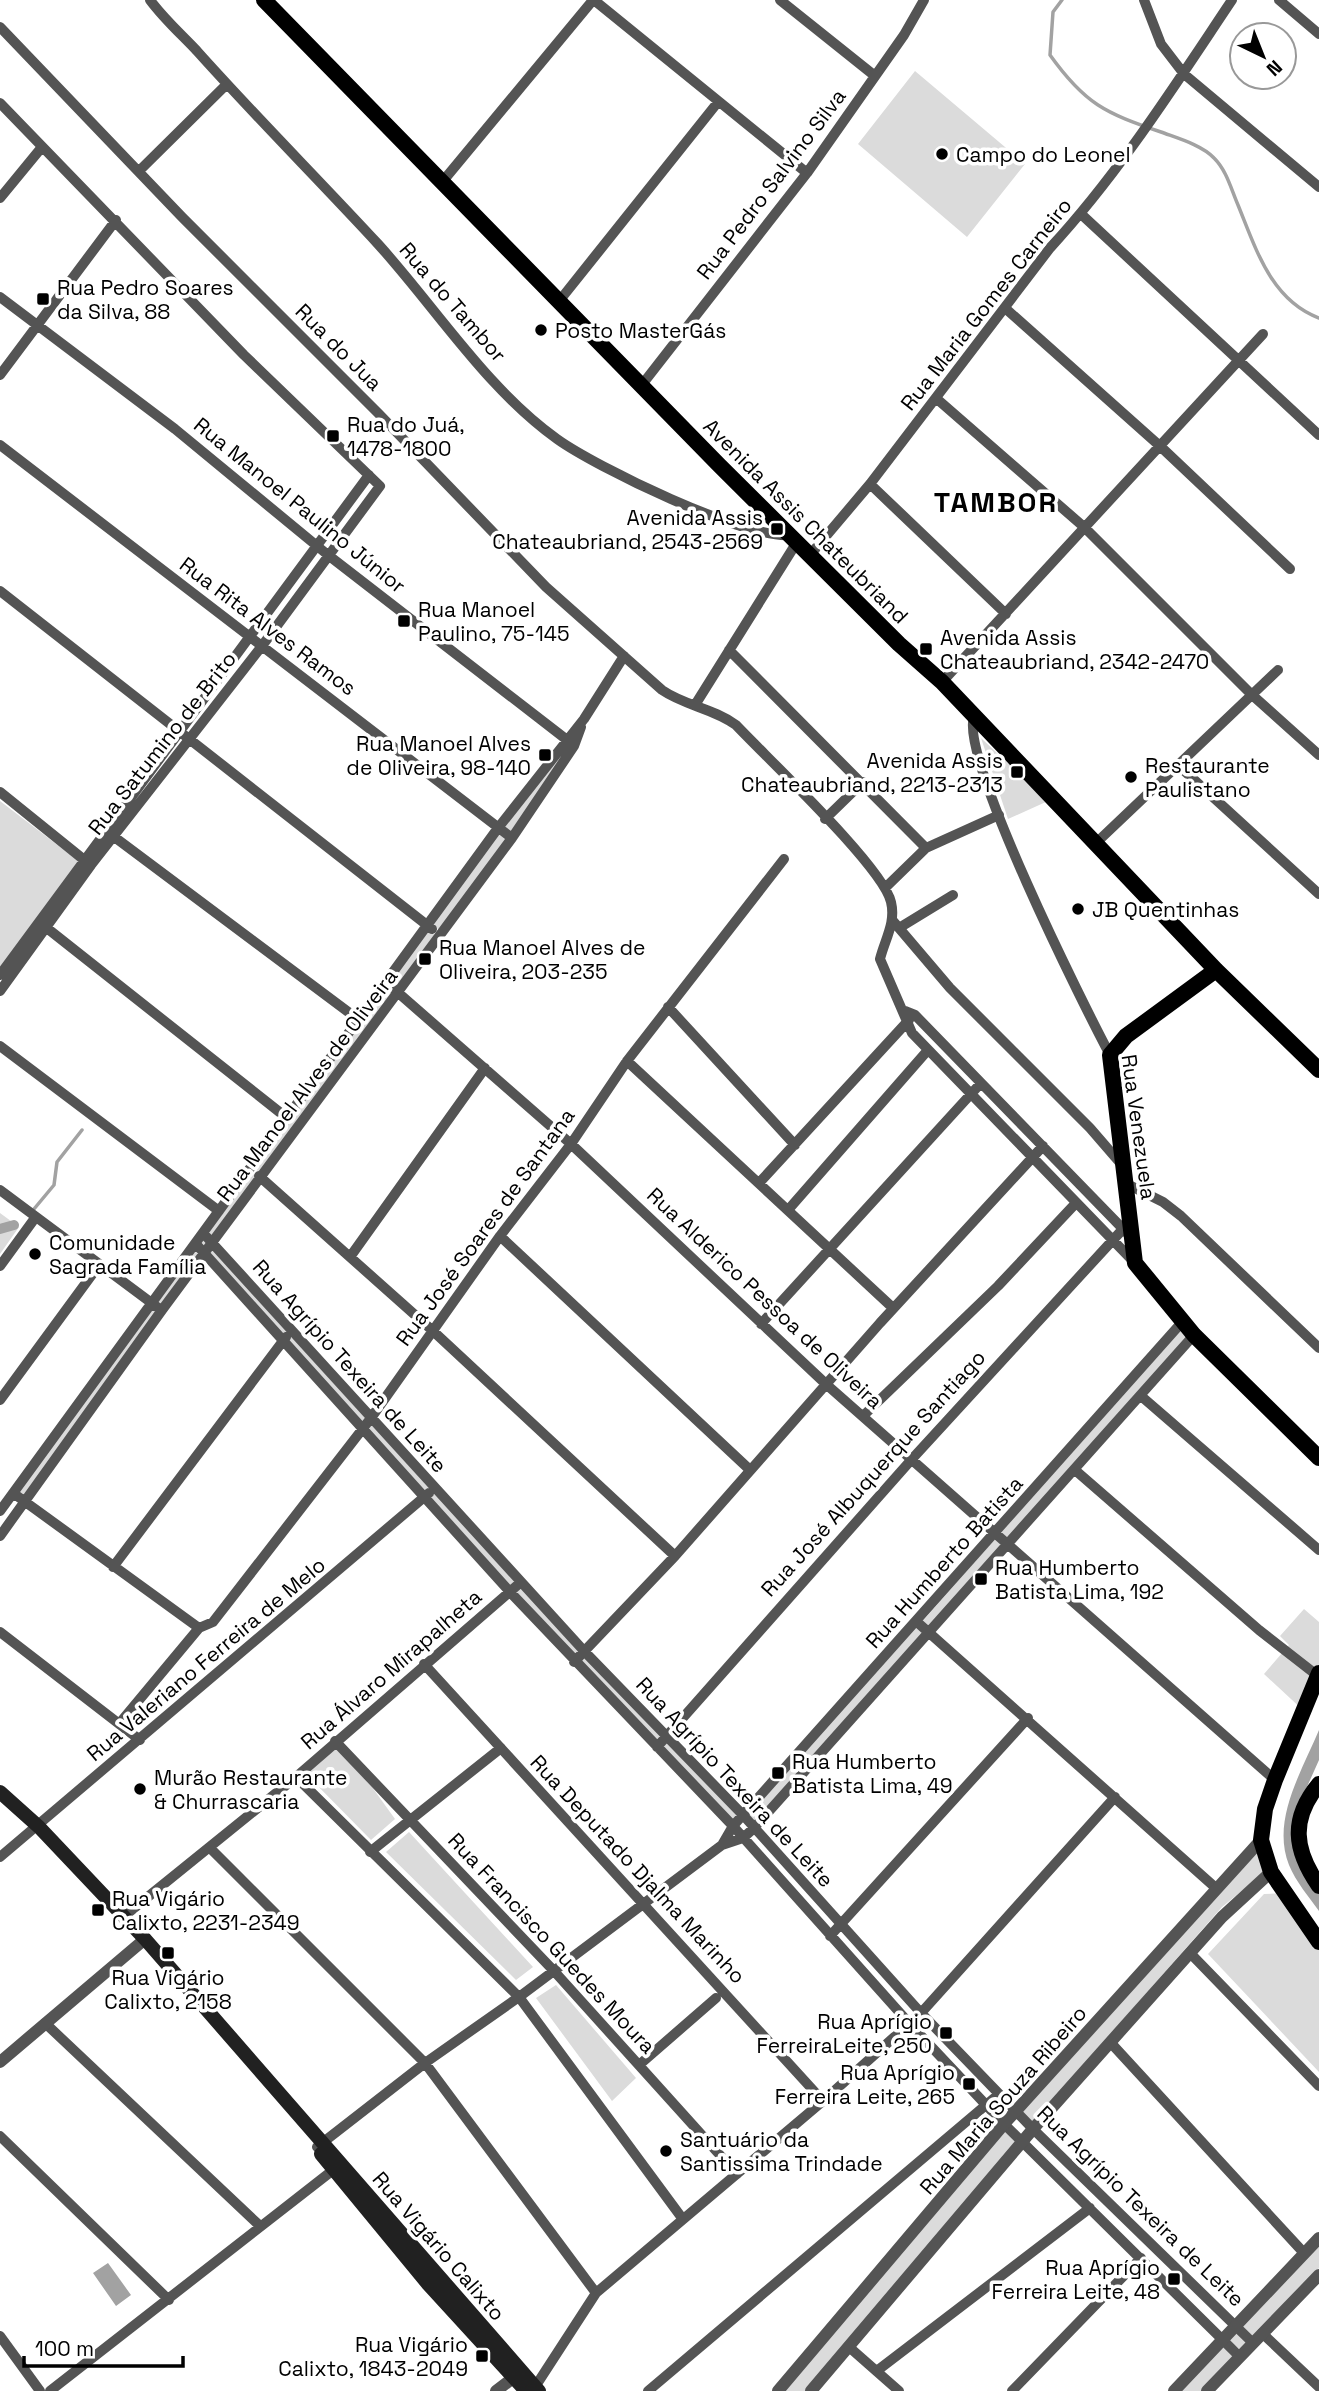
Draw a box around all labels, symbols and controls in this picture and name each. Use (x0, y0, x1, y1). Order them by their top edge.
north arrow (1228, 21, 1298, 91)
text: N (1261, 55, 1287, 82)
street label: Rua Pedro Salvino Silva (690, 83, 852, 285)
place label: Campo do Leonel (956, 141, 1131, 168)
marker: Campo do Leonel (934, 146, 950, 162)
street label: Rua Maria Gomes Carneiro (895, 192, 1077, 416)
street label: Rua do Tambor (394, 237, 512, 368)
place label: Rua Pedro Soares da Silva, 88 (57, 274, 234, 325)
marker: Rua Pedro Soares da Silva, 88 (35, 291, 51, 307)
street label: Rua do Jua (290, 298, 388, 396)
place label: Posto MasterGás (555, 317, 726, 344)
marker: Posto MasterGás (533, 322, 549, 338)
street label: Rua Manoel Paulino Júnior (189, 411, 411, 599)
place label: Rua do Juá, 1478-1800 (347, 411, 465, 462)
street label: Avenida Assis Chateubriand (698, 413, 914, 629)
marker: Rua do Juá, 1478-1800 (325, 428, 341, 444)
district label: TAMBOR (934, 484, 1058, 520)
place label: Avenida Assis Chateaubriand, 2543-2569 (492, 504, 763, 555)
marker: Avenida Assis Chateaubriand, 2543-2569 (769, 521, 785, 537)
street label: Rua Rita Alves Ramos (174, 551, 362, 701)
place label: Rua Manoel Paulino, 75-145 (418, 596, 569, 647)
marker: Rua Manoel Paulino, 75-145 (396, 613, 412, 629)
place label: Avenida Assis Chateaubriand, 2342-2470 (940, 624, 1209, 675)
marker: Avenida Assis Chateaubriand, 2342-2470 (918, 641, 934, 657)
street label: Rua Satumino de Brito (82, 646, 242, 840)
place label: Rua Manoel Alves de Oliveira, 98-140 (346, 730, 531, 781)
marker: Rua Manoel Alves de Oliveira, 98-140 (537, 747, 553, 763)
place label: Avenida Assis Chateaubriand, 2213-2313 (741, 747, 1003, 798)
place label: Restaurante Paulistano (1145, 752, 1270, 803)
marker: Avenida Assis Chateaubriand, 2213-2313 (1009, 764, 1025, 780)
marker: Restaurante Paulistano (1123, 769, 1139, 785)
place label: JB Quentinhas (1092, 896, 1239, 923)
marker: JB Quentinhas (1070, 901, 1086, 917)
place label: Rua Manoel Alves de Oliveira, 203-235 (439, 934, 645, 985)
marker: Rua Manoel Alves de Oliveira, 203-235 (417, 951, 433, 967)
street label: Rua Manoel Alves de Oliveira (211, 963, 403, 1207)
street label: Rua Venezuela (1115, 1053, 1163, 1201)
street label: Rua José Soares de Santana (390, 1103, 580, 1351)
street label: Rua Alderico Pessoa de Oliveira (641, 1181, 889, 1415)
place label: Comunidade Sagrada Família (49, 1229, 206, 1280)
marker: Comunidade Sagrada Família (27, 1246, 43, 1262)
street label: Rua Agrípio Texeira de Leite (247, 1254, 453, 1478)
street label: Rua José Albuquerque Santiago (755, 1344, 991, 1602)
street label: Rua Humberto Batista (860, 1470, 1028, 1654)
street label: Rua Valeriano Ferreira de Melo (81, 1551, 331, 1767)
place label: Rua Humberto Batista Lima, 192 (995, 1554, 1164, 1605)
marker: Rua Humberto Batista Lima, 192 (973, 1571, 989, 1587)
street label: Rua Álvaro Mirapalheta (295, 1583, 487, 1755)
street label: Rua Agrípio Texeira de Leite (630, 1671, 840, 1893)
place label: Rua Humberto Batista Lima, 49 (792, 1748, 953, 1799)
street label: Rua Deputado Djalma Marinho (525, 1749, 751, 1989)
place label: Murão Restaurante & Churrascaria (154, 1764, 347, 1815)
marker: Rua Humberto Batista Lima, 49 (770, 1765, 786, 1781)
marker: Murão Restaurante & Churrascaria (132, 1781, 148, 1797)
street label: Rua Francisco Guedes Moura (442, 1827, 662, 2059)
place label: Rua Vigário Calixto, 2231-2349 (112, 1885, 300, 1936)
marker: Rua Vigário Calixto, 2231-2349 (90, 1902, 106, 1918)
marker: Rua Vigário Calixto, 2158 (160, 1945, 176, 1961)
place label: Rua Vigário Calixto, 2158 (104, 1964, 232, 2015)
street label: Rua Maria Souza Ribeiro (914, 2000, 1092, 2200)
place label: Rua Aprígio FerreiraLeite, 250 (756, 2008, 932, 2059)
marker: Rua Aprígio FerreiraLeite, 250 (938, 2025, 954, 2041)
place label: Rua Aprígio Ferreira Leite, 265 (775, 2059, 955, 2110)
marker: Rua Aprígio Ferreira Leite, 265 (961, 2076, 977, 2092)
street label: Rua Agrípio Texeira de Leite (1032, 2100, 1250, 2312)
place label: Santuário da Santissima Trindade (680, 2126, 883, 2177)
marker: Santuário da Santissima Trindade (658, 2143, 674, 2159)
street label: Rua Vigário Calixto (367, 2166, 511, 2326)
place label: Rua Aprígio Ferreira Leite, 48 (992, 2254, 1160, 2305)
marker: Rua Aprígio Ferreira Leite, 48 (1166, 2271, 1182, 2287)
scale bar (24, 2324, 184, 2368)
place label: Rua Vigário Calixto, 1843-2049 (278, 2331, 468, 2382)
text: 100 m (35, 2335, 94, 2362)
marker: Rua Vigário Calixto, 1843-2049 (474, 2348, 490, 2364)

